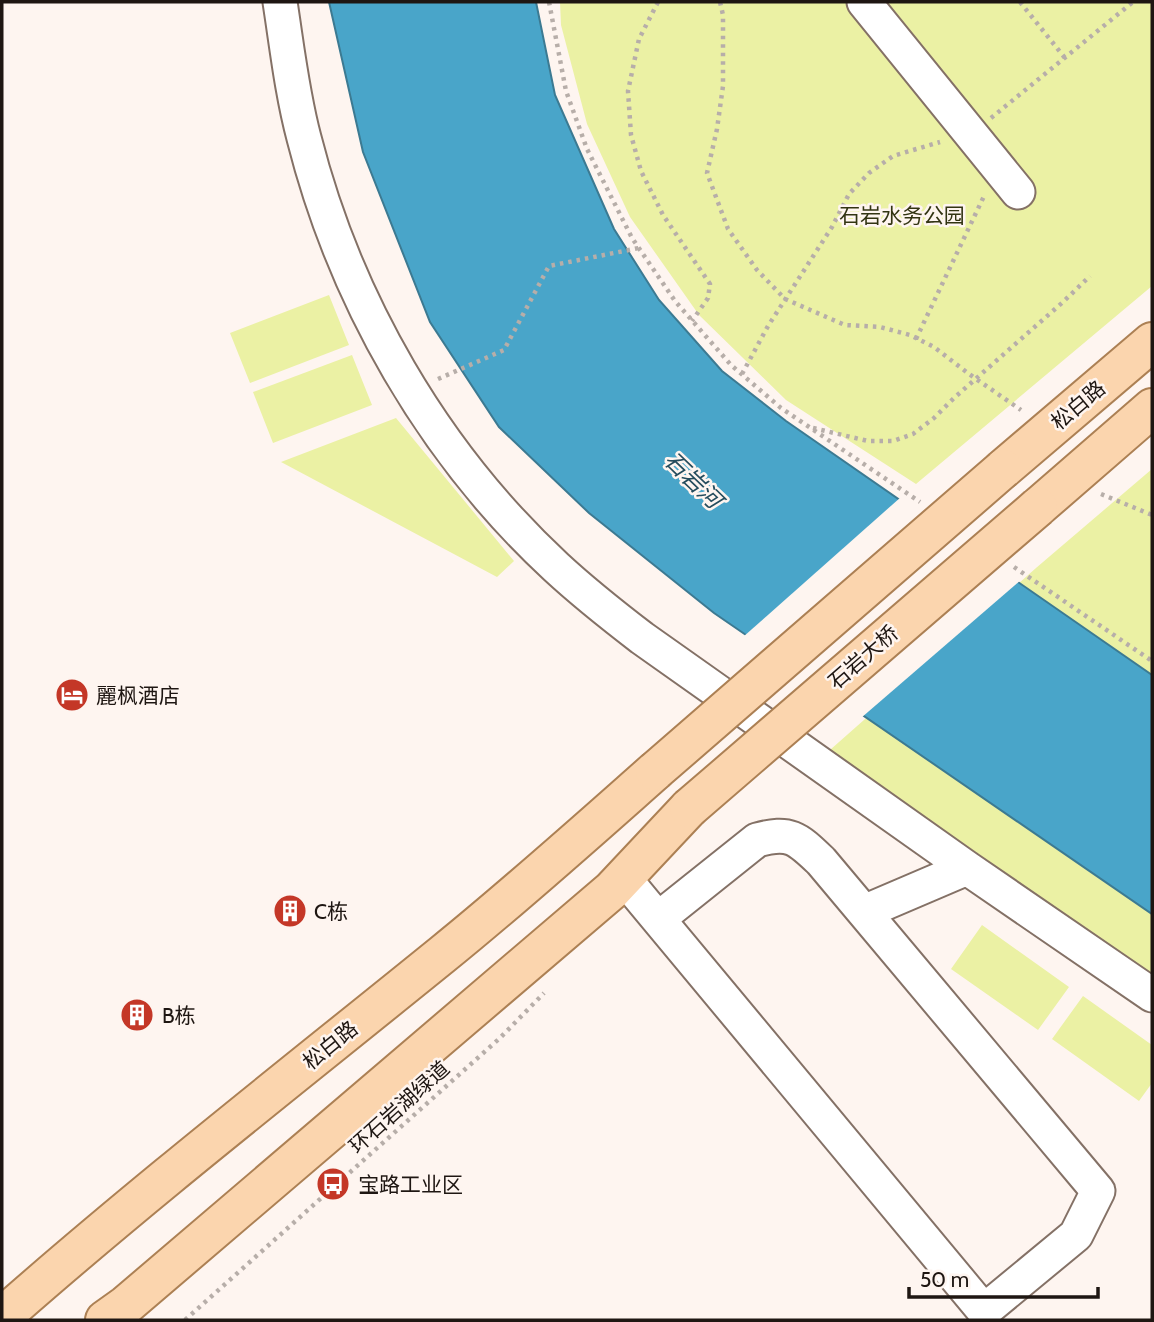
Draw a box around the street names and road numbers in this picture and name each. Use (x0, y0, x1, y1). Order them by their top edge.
street label: 松白路 (1046, 375, 1110, 435)
street label: 石岩大桥 (823, 620, 903, 694)
street label: 松白路 (298, 1015, 362, 1075)
street label: 环石岩湖绿道 (344, 1056, 454, 1158)

